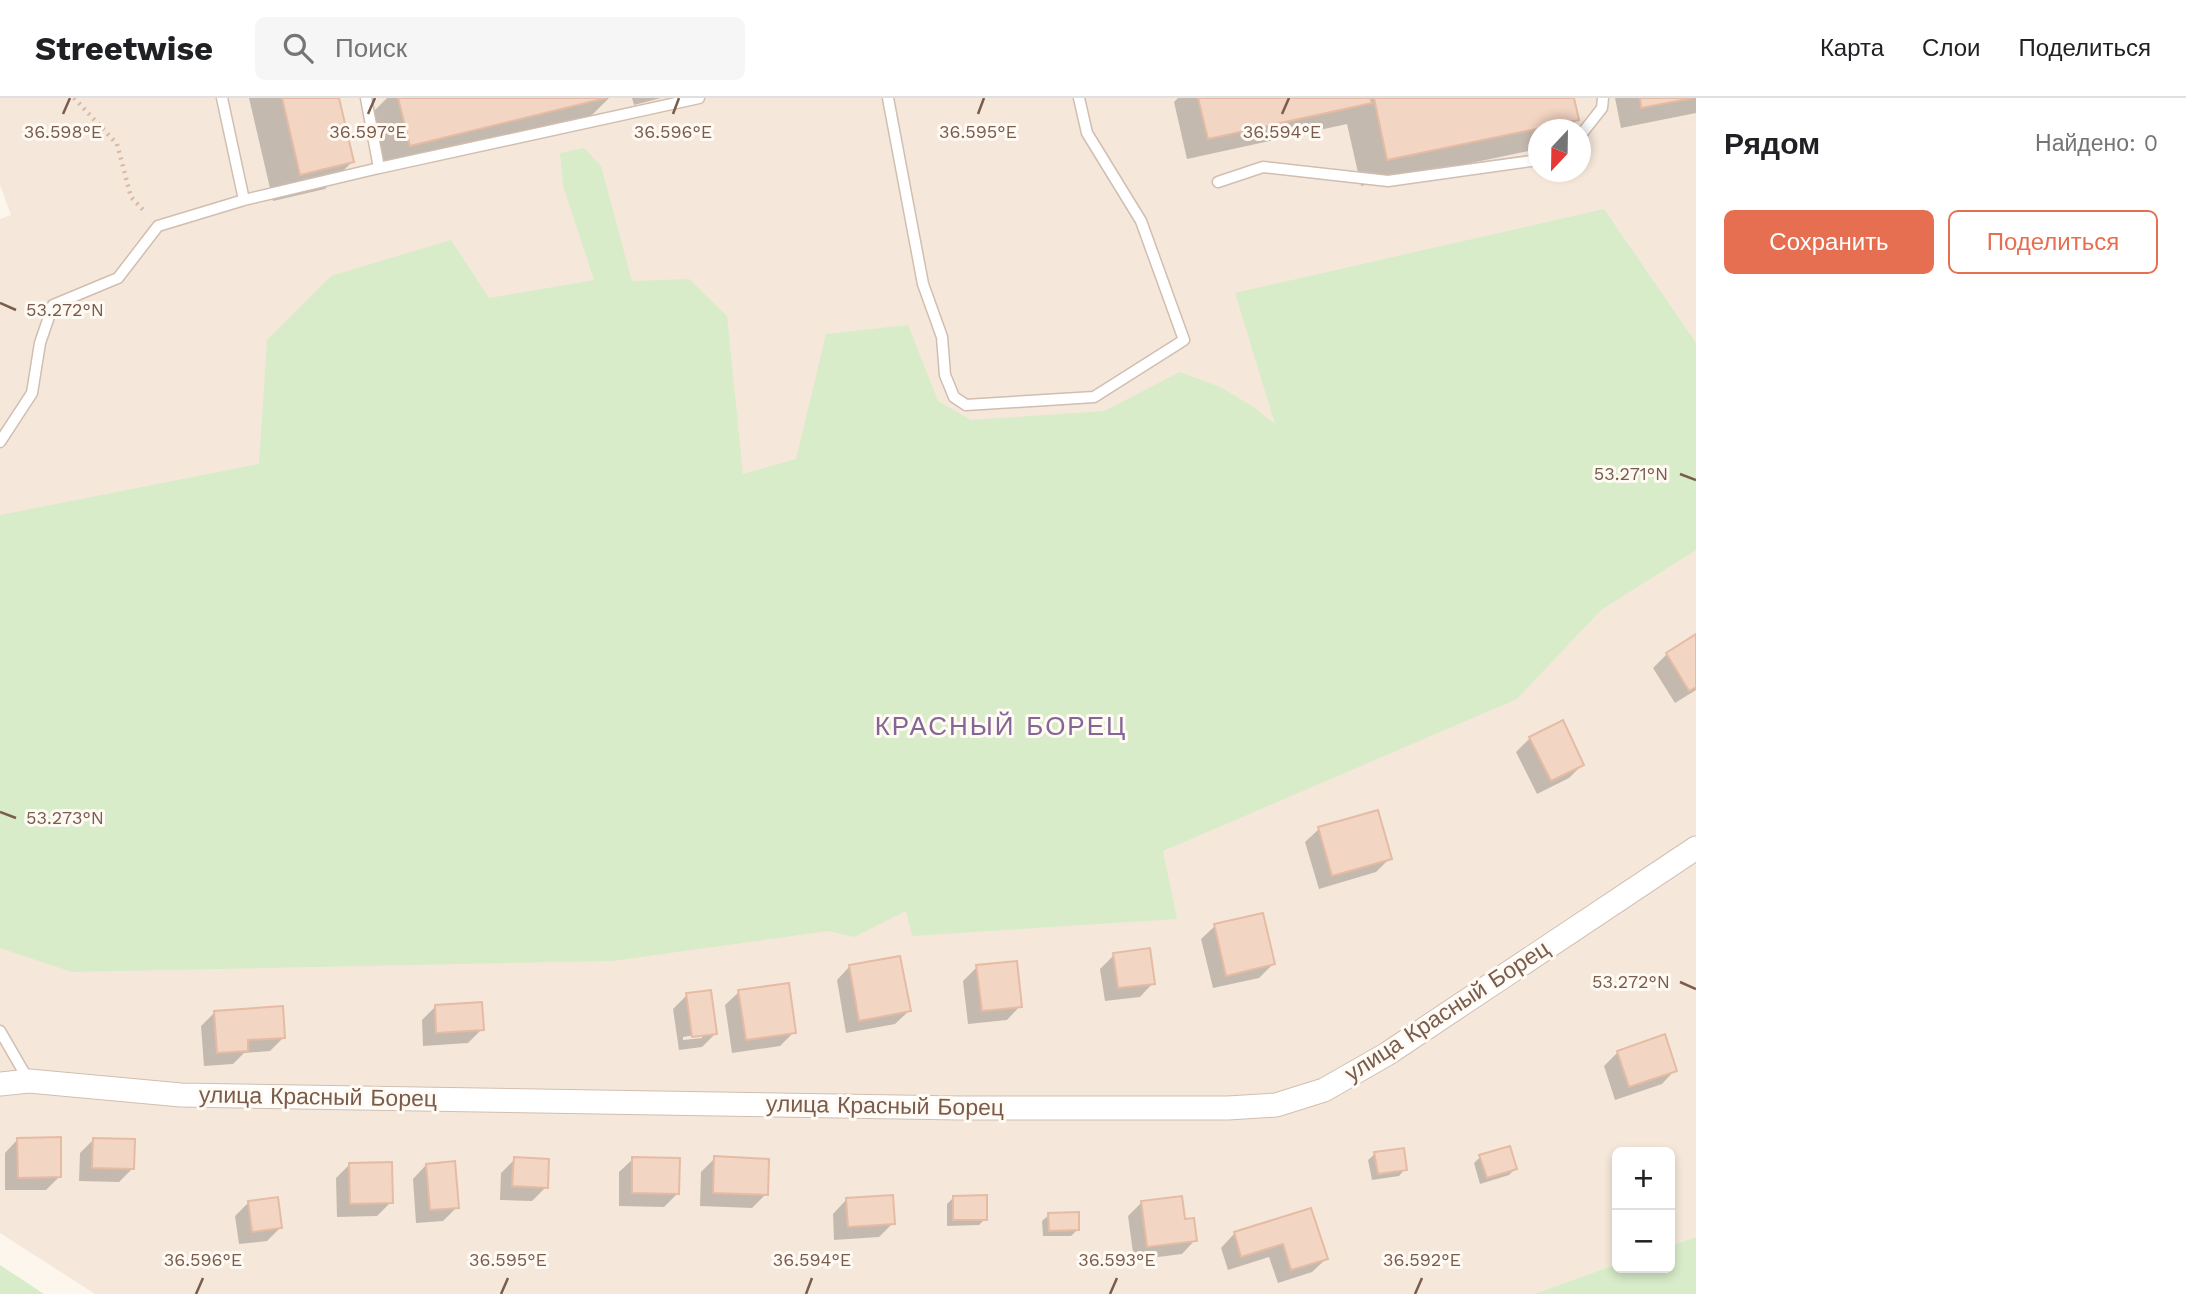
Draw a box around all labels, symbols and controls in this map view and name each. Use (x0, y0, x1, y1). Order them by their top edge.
search box (255, 17, 745, 80)
text: Streetwise (35, 29, 213, 68)
icon: search (279, 29, 317, 67)
text: Поиск (335, 33, 407, 63)
text: Карта (1820, 34, 1884, 62)
text: Слои (1922, 34, 1980, 62)
text: Поделиться (2018, 34, 2151, 62)
north arrow (1528, 119, 1591, 182)
text: 36.598°E (24, 121, 102, 142)
text: 36.597°E (329, 121, 407, 142)
text: 36.596°E (634, 121, 712, 142)
text: 36.595°E (939, 121, 1017, 142)
text: 36.594°E (1243, 121, 1321, 142)
text: Рядом (1724, 126, 1820, 161)
text: Найдено: 0 (2035, 130, 2158, 157)
button: Сохранить (1724, 210, 1934, 274)
button: Поделиться (1948, 210, 2158, 274)
text: 53.272°N (26, 299, 104, 320)
text: 53.271°N (1594, 463, 1668, 484)
district label: КРАСНЫЙ БОРЕЦ (875, 711, 1127, 741)
text: 53.273°N (26, 807, 104, 828)
street label: улица Красный Борец (1340, 935, 1554, 1087)
text: 53.272°N (1592, 971, 1670, 992)
street label: улица Красный Борец (199, 1081, 437, 1113)
street label: улица Красный Борец (766, 1090, 1004, 1122)
map controls (1612, 1147, 1675, 1273)
button: + (1612, 1147, 1675, 1210)
button: − (1612, 1210, 1675, 1273)
text: 36.596°E (164, 1249, 242, 1270)
text: 36.595°E (469, 1249, 547, 1270)
text: 36.594°E (773, 1249, 851, 1270)
text: 36.593°E (1078, 1249, 1156, 1270)
text: 36.592°E (1383, 1249, 1461, 1270)

